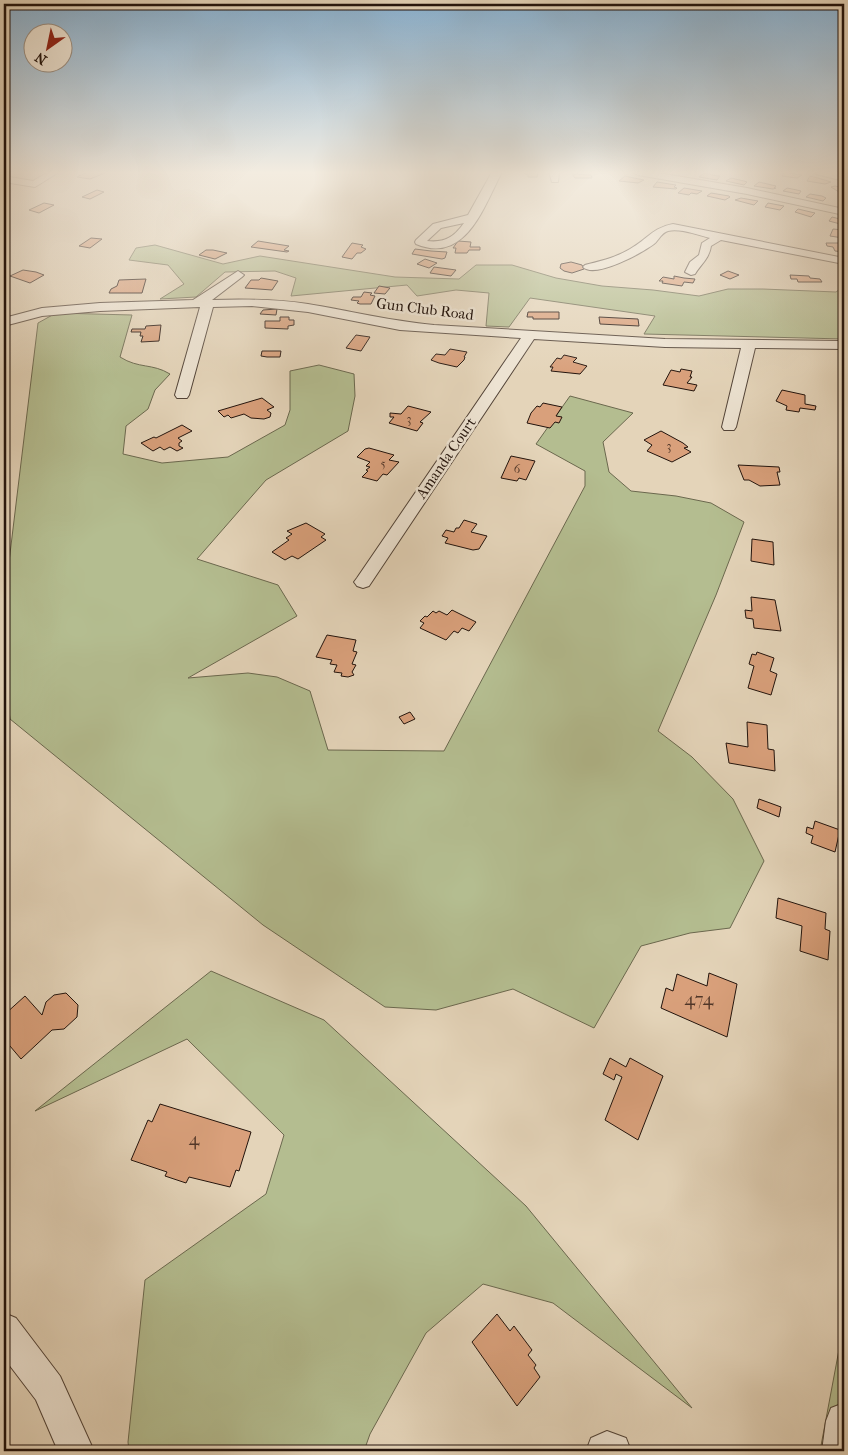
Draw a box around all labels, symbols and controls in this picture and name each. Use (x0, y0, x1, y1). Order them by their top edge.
north arrow (22, 22, 72, 72)
text: N (32, 48, 50, 69)
street label: Gun Club Road (375, 294, 476, 324)
house number: 3 (407, 412, 412, 426)
street label: Amanda Court (412, 413, 480, 503)
house number: 3 (667, 439, 672, 453)
house number: 5 (380, 457, 386, 471)
house number: 6 (514, 462, 521, 476)
house number: 474 (685, 989, 714, 1010)
house number: 4 (189, 1129, 200, 1150)

